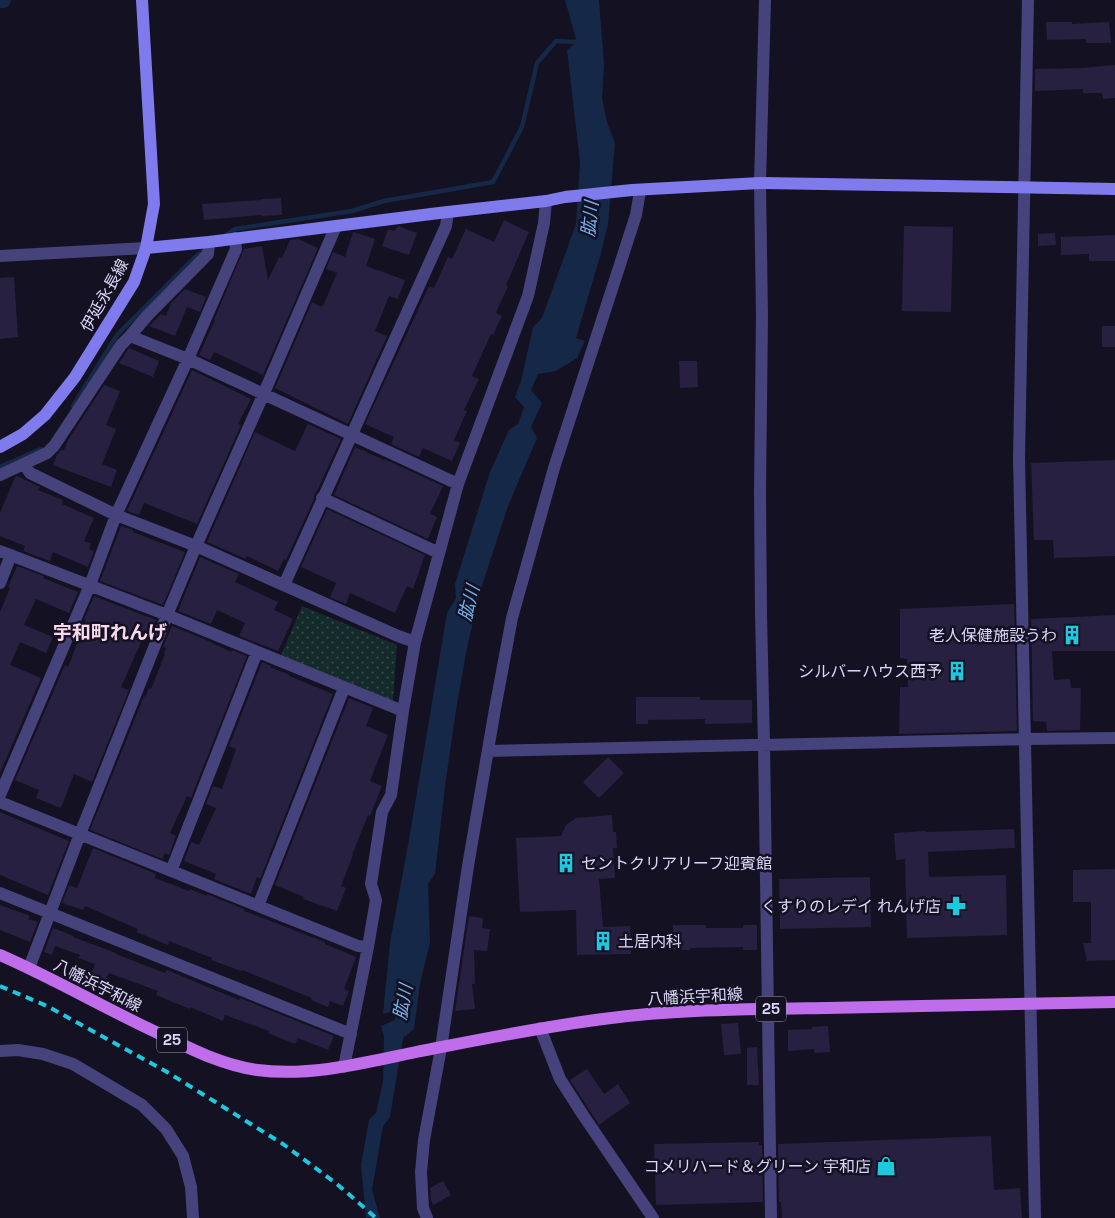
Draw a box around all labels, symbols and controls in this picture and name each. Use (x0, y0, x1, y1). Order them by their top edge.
water label: 肱川 (576, 198, 603, 238)
street label: 伊延永長線 (76, 255, 133, 335)
water label: 肱川 (453, 581, 485, 623)
district label: 宇和町れんげ (53, 620, 167, 645)
building icon: 老人保健施設うわ (1061, 624, 1083, 646)
place label: 老人保健施設うわ (929, 625, 1057, 646)
building icon: シルバーハウス西予 (946, 660, 968, 682)
place label: シルバーハウス西予 (798, 661, 942, 682)
building icon: セントクリアリーフ迎賓館 (555, 852, 577, 874)
place label: セントクリアリーフ迎賓館 (581, 853, 772, 874)
pharmacy icon: くすりのレデイ れんげ店 (945, 895, 967, 917)
place label: くすりのレデイ れんげ店 (761, 896, 941, 917)
building icon: 土居内科 (592, 930, 614, 952)
place label: 土居内科 (618, 931, 682, 952)
street label: 八幡浜宇和線 (50, 954, 145, 1017)
water label: 肱川 (388, 980, 418, 1022)
street label: 八幡浜宇和線 (647, 984, 744, 1009)
road number: 25 (756, 996, 786, 1022)
road number: 25 (157, 1028, 187, 1052)
shop icon: コメリハード＆グリーン 宇和店 (875, 1155, 897, 1177)
place label: コメリハード＆グリーン 宇和店 (644, 1156, 871, 1177)

